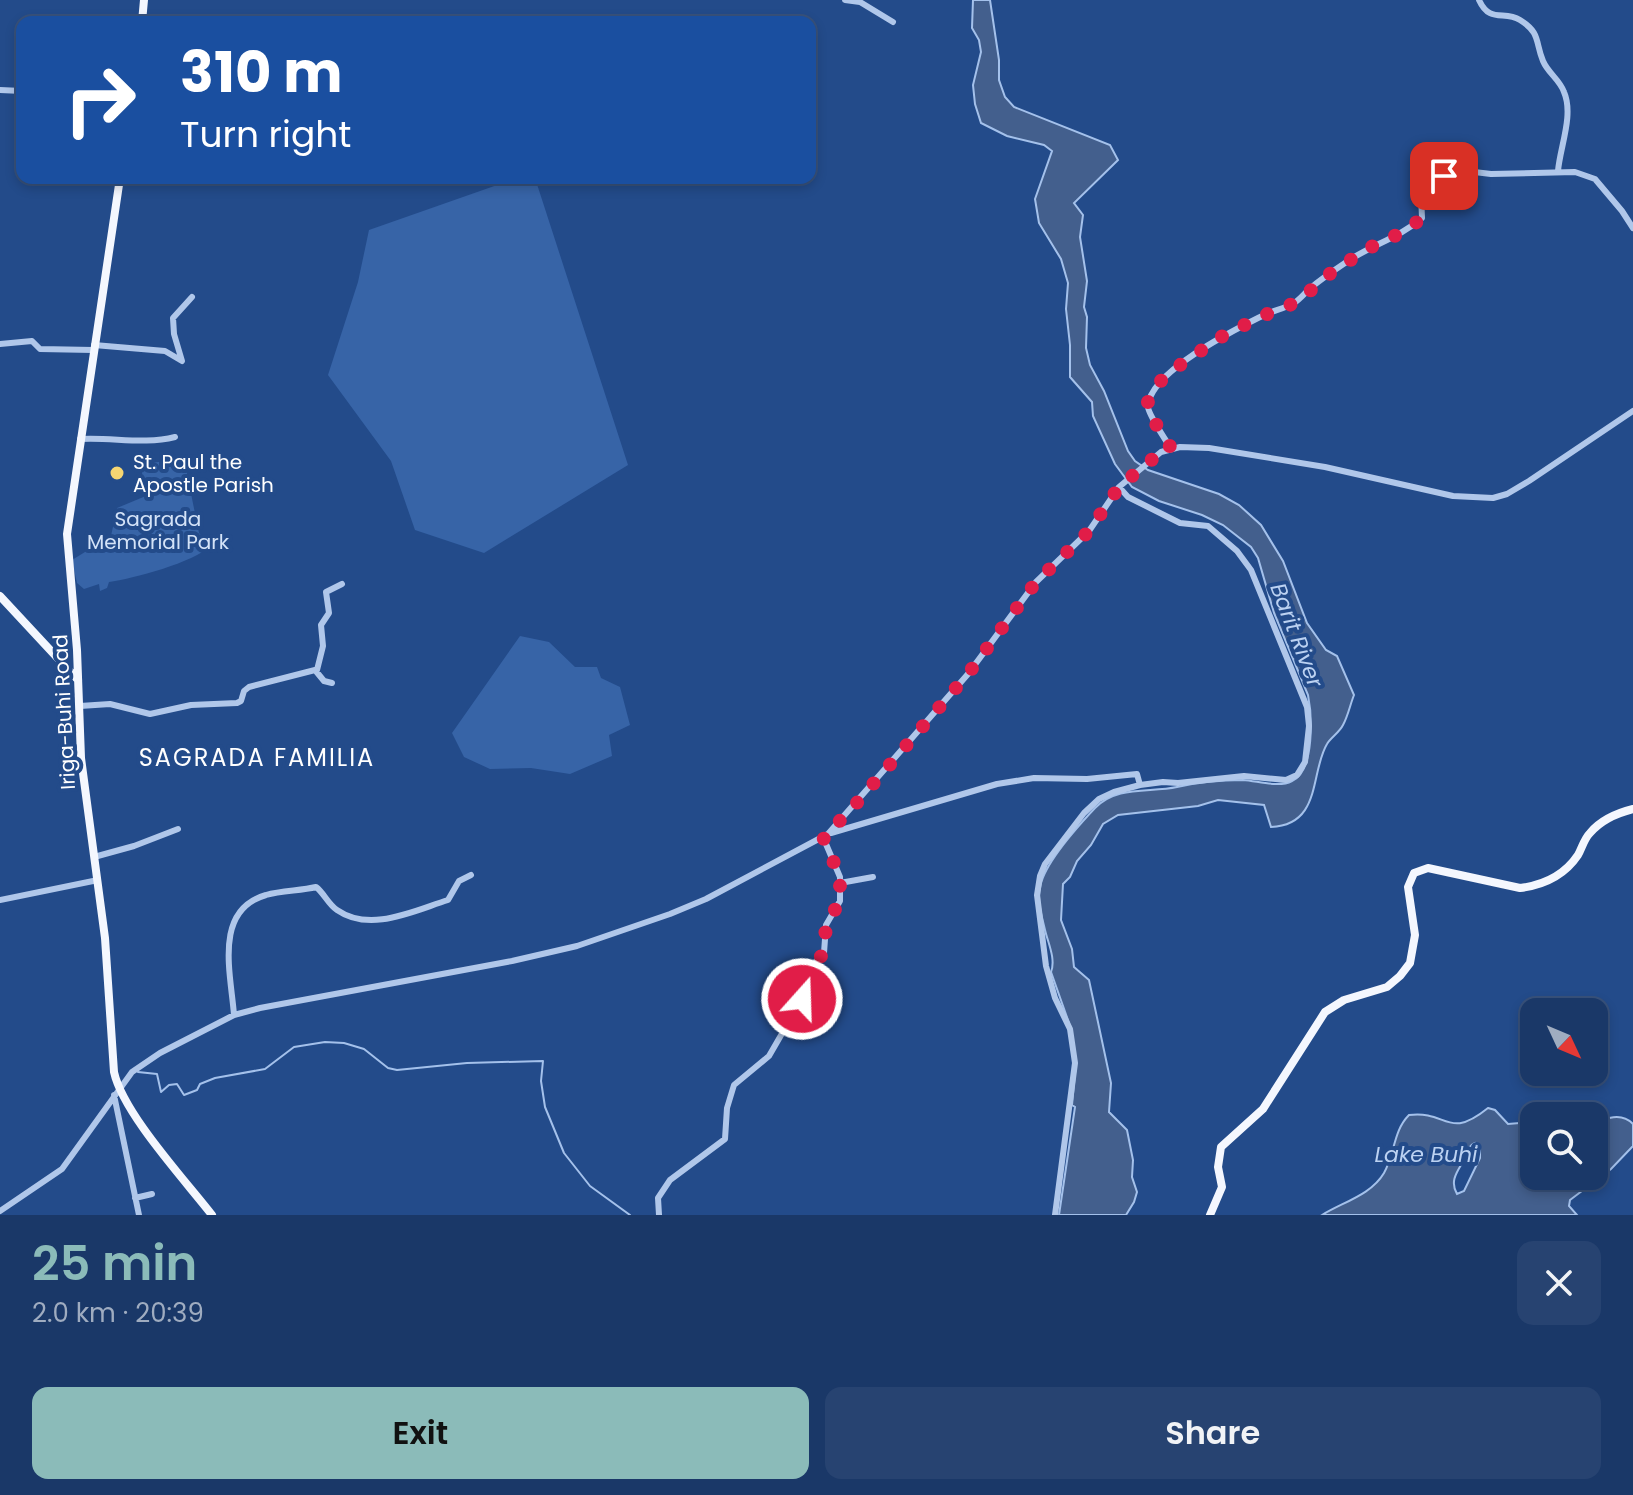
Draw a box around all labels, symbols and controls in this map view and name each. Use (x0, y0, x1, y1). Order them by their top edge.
text: 310 m (180, 33, 343, 112)
icon: right (48, 48, 152, 152)
text: Turn right (180, 109, 351, 160)
pin (1410, 142, 1478, 210)
icon: arrive (1422, 154, 1466, 198)
place label: St. Paul the Apostle Parish (133, 448, 274, 499)
marker: St. Paul the Apostle Parish (108, 464, 126, 482)
park label: Sagrada Memorial Park (87, 505, 230, 556)
water label: Barit River (1262, 578, 1331, 693)
street label: Iriga-Buhi Road (46, 634, 82, 790)
district label: SAGRADA FAMILIA (139, 741, 375, 774)
position arrow (760, 957, 844, 1041)
north arrow (1520, 998, 1608, 1086)
map controls (1520, 998, 1608, 1190)
button: search (1520, 1102, 1608, 1190)
water label: Lake Buhi (1375, 1139, 1478, 1170)
text: 25 min (32, 1230, 197, 1297)
button: close (1517, 1241, 1601, 1325)
text: 2.0 km · 20:39 (32, 1295, 204, 1331)
button: Exit (32, 1387, 809, 1479)
button: Share (825, 1387, 1601, 1479)

